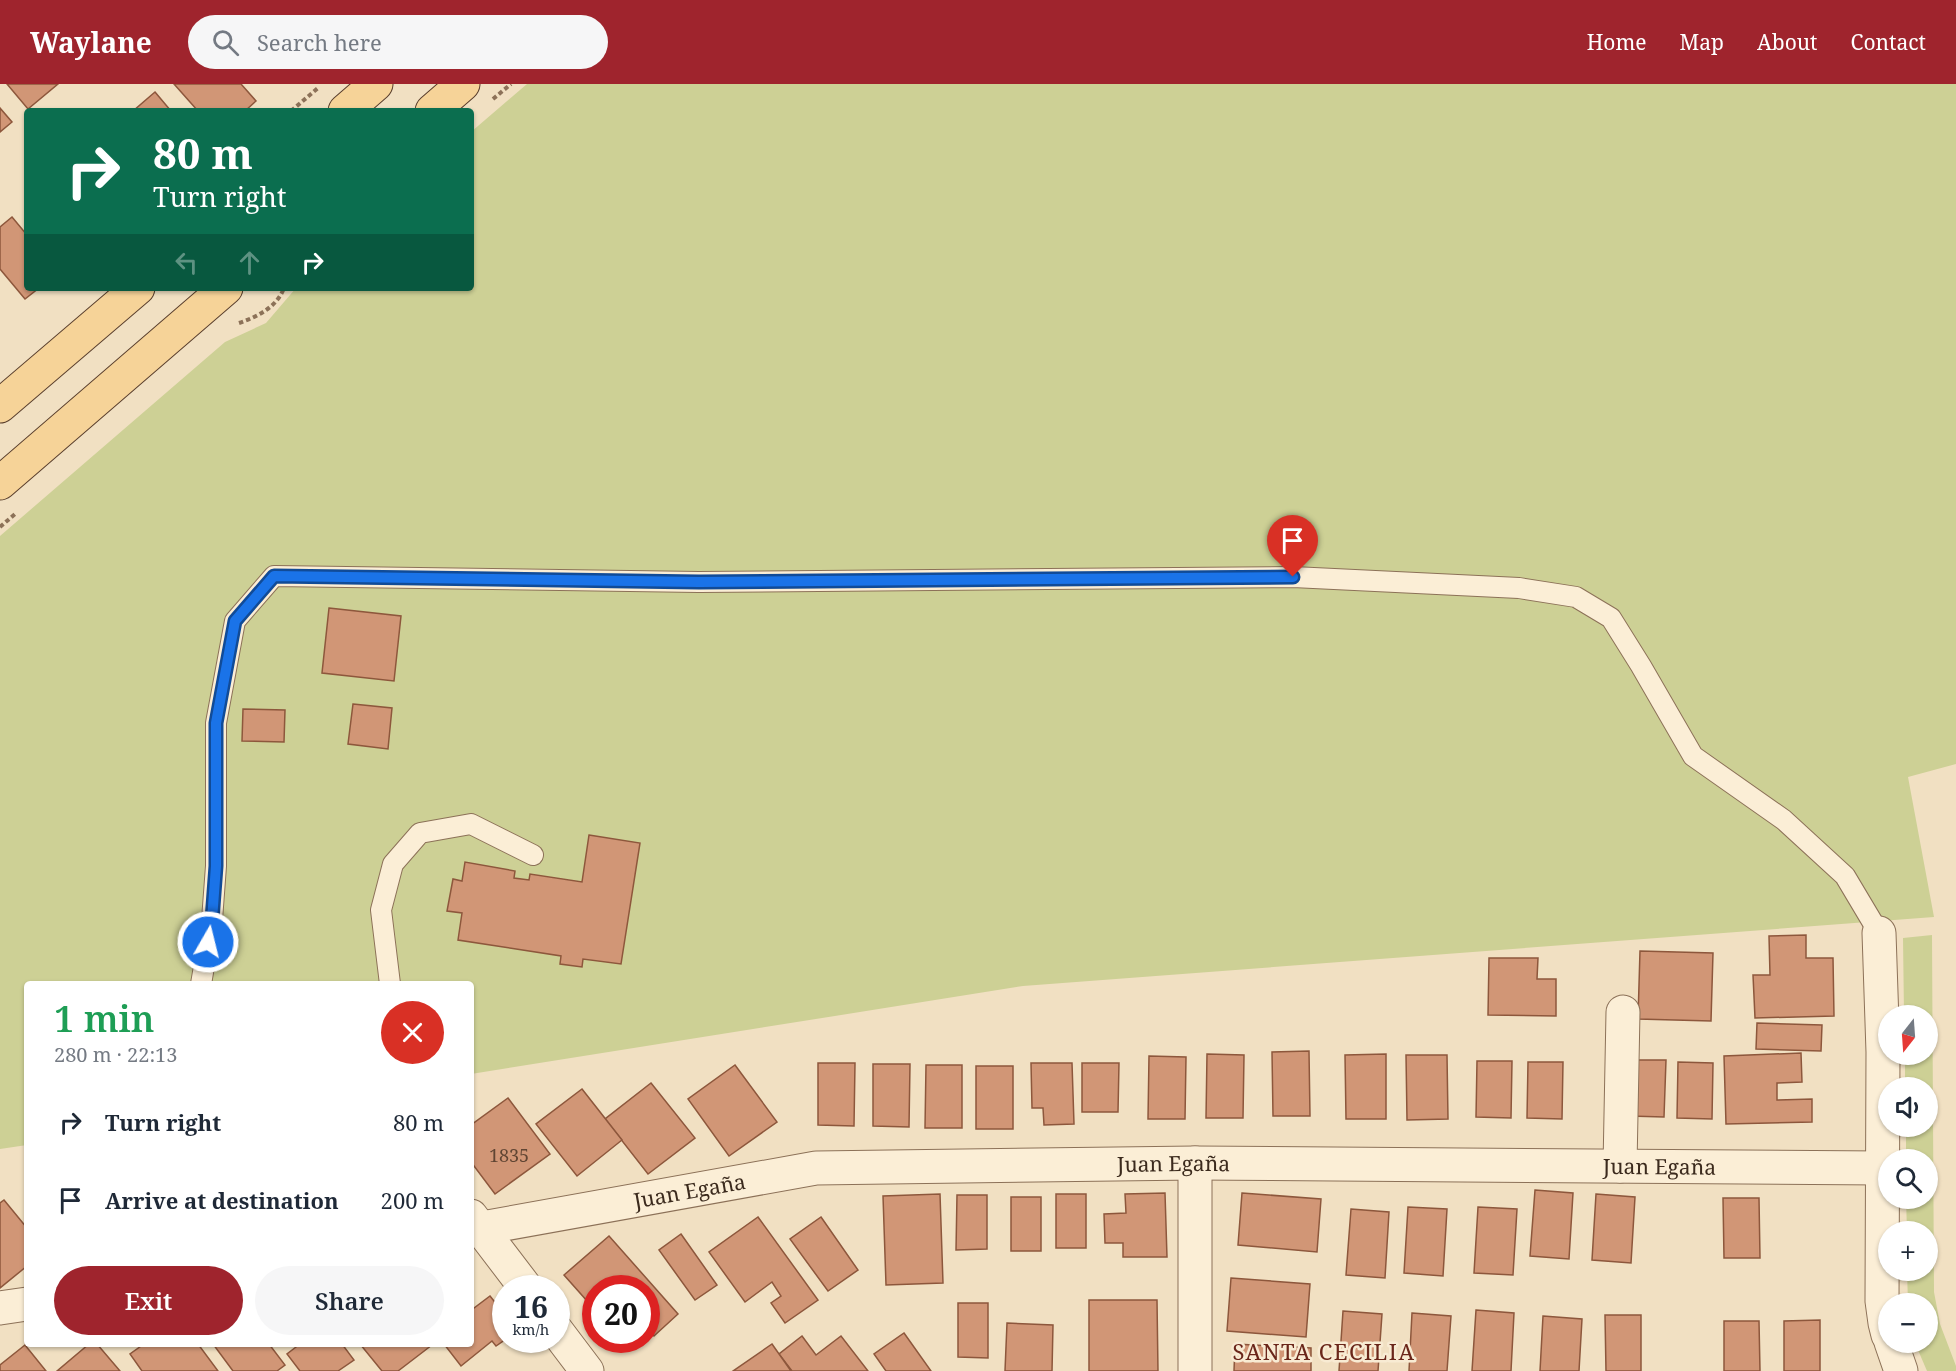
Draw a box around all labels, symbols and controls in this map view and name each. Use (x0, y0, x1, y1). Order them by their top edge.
search box (188, 15, 608, 69)
text: Waylane (30, 23, 152, 61)
icon: search (209, 26, 242, 59)
text: Search here (257, 27, 382, 57)
text: Home (1587, 28, 1647, 56)
text: Map (1680, 28, 1724, 56)
text: About (1757, 28, 1818, 56)
text: Contact (1851, 28, 1926, 56)
text: 80 m (153, 124, 253, 181)
icon: right (54, 132, 132, 210)
text: Turn right (153, 178, 286, 215)
icon: left (170, 246, 203, 279)
icon: ahead (233, 246, 266, 279)
icon: right (296, 246, 329, 279)
pin (1267, 515, 1318, 577)
icon: arrive (1276, 524, 1309, 557)
position arrow (176, 910, 240, 974)
text: 1 min (54, 994, 155, 1043)
button: close (381, 1001, 444, 1064)
north arrow (1878, 1005, 1938, 1065)
map controls (1878, 1005, 1938, 1353)
text: 280 m · 22:13 (54, 1041, 177, 1068)
button: sound (1878, 1077, 1938, 1137)
icon: right (54, 1106, 87, 1139)
text: Turn right (105, 1107, 221, 1137)
text: 80 m (393, 1107, 444, 1137)
house number: 1835 (489, 1143, 529, 1167)
street label: Juan Egaña (1116, 1149, 1230, 1178)
button: search (1878, 1149, 1938, 1209)
street label: Juan Egaña (1602, 1152, 1716, 1181)
street label: Juan Egaña (630, 1167, 748, 1215)
icon: arrive (54, 1184, 87, 1217)
text: Arrive at destination (105, 1185, 339, 1215)
text: 200 m (381, 1185, 444, 1215)
button: + (1878, 1221, 1938, 1281)
button: Exit (54, 1266, 243, 1335)
button: Share (255, 1266, 444, 1335)
speed limit sign: 20 (582, 1275, 660, 1353)
text: 16 (514, 1286, 548, 1327)
button: − (1878, 1293, 1938, 1353)
text: km/h (513, 1319, 549, 1339)
district label: SANTA CECILIA (1233, 1336, 1415, 1366)

